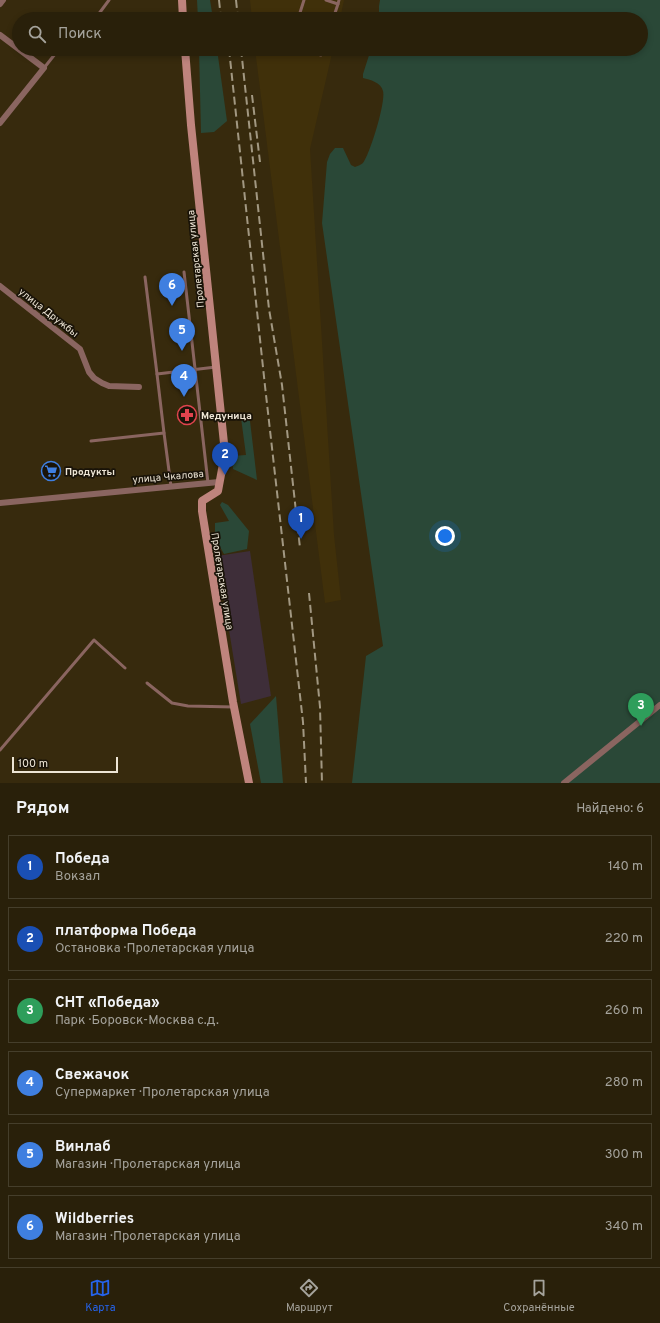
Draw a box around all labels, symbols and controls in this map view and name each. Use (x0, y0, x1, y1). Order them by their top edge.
search box (12, 12, 648, 56)
icon: search (26, 23, 48, 45)
text: Поиск (58, 25, 102, 44)
street label: Пролетарская улица (185, 209, 208, 308)
pin: 6 (159, 273, 185, 306)
street label: улица Дружбы (15, 286, 81, 341)
pin: 5 (169, 318, 195, 351)
pin: 4 (171, 364, 197, 397)
pharmacy icon: Медуница (176, 404, 198, 426)
place label: Медуница (201, 410, 252, 423)
pin: 2 (212, 442, 238, 475)
supermarket icon: Продукты (40, 460, 62, 482)
place label: Продукты (65, 466, 115, 479)
street label: улица Чкалова (132, 468, 204, 487)
pin: 1 (288, 506, 314, 539)
your location (435, 526, 455, 546)
street label: Пролетарская улица (207, 532, 236, 631)
pin: 3 (628, 693, 654, 726)
scale bar (12, 755, 118, 774)
text: 100 m (18, 757, 48, 771)
text: Рядом (16, 798, 69, 820)
text: Найдено: 6 (576, 801, 644, 817)
text: Победа (55, 850, 110, 869)
text: 1 (27, 859, 33, 875)
text: 140 m (608, 859, 643, 875)
text: Вокзал (55, 869, 100, 885)
text: платформа Победа (55, 922, 196, 941)
text: 2 (26, 931, 34, 947)
text: 220 m (605, 931, 643, 947)
text: Остановка · Пролетарская улица (55, 941, 254, 957)
text: СНТ «Победа» (55, 994, 160, 1013)
text: 3 (26, 1003, 34, 1019)
text: 260 m (605, 1003, 643, 1019)
text: Парк · Боровск-Москва с.д. (55, 1013, 219, 1029)
text: Свежачок (55, 1066, 129, 1085)
text: 4 (26, 1075, 34, 1091)
text: 280 m (605, 1075, 643, 1091)
text: Супермаркет · Пролетарская улица (55, 1085, 270, 1101)
text: Винлаб (55, 1138, 111, 1157)
text: 5 (26, 1147, 34, 1163)
text: 300 m (605, 1147, 643, 1163)
text: Магазин · Пролетарская улица (55, 1157, 241, 1173)
text: Wildberries (55, 1210, 134, 1229)
text: 6 (26, 1219, 34, 1235)
text: 340 m (605, 1219, 643, 1235)
text: Магазин · Пролетарская улица (55, 1229, 241, 1245)
tab: Карта (85, 1277, 115, 1315)
tab: Маршрут (286, 1277, 333, 1315)
tab: Сохранённые (503, 1277, 575, 1315)

